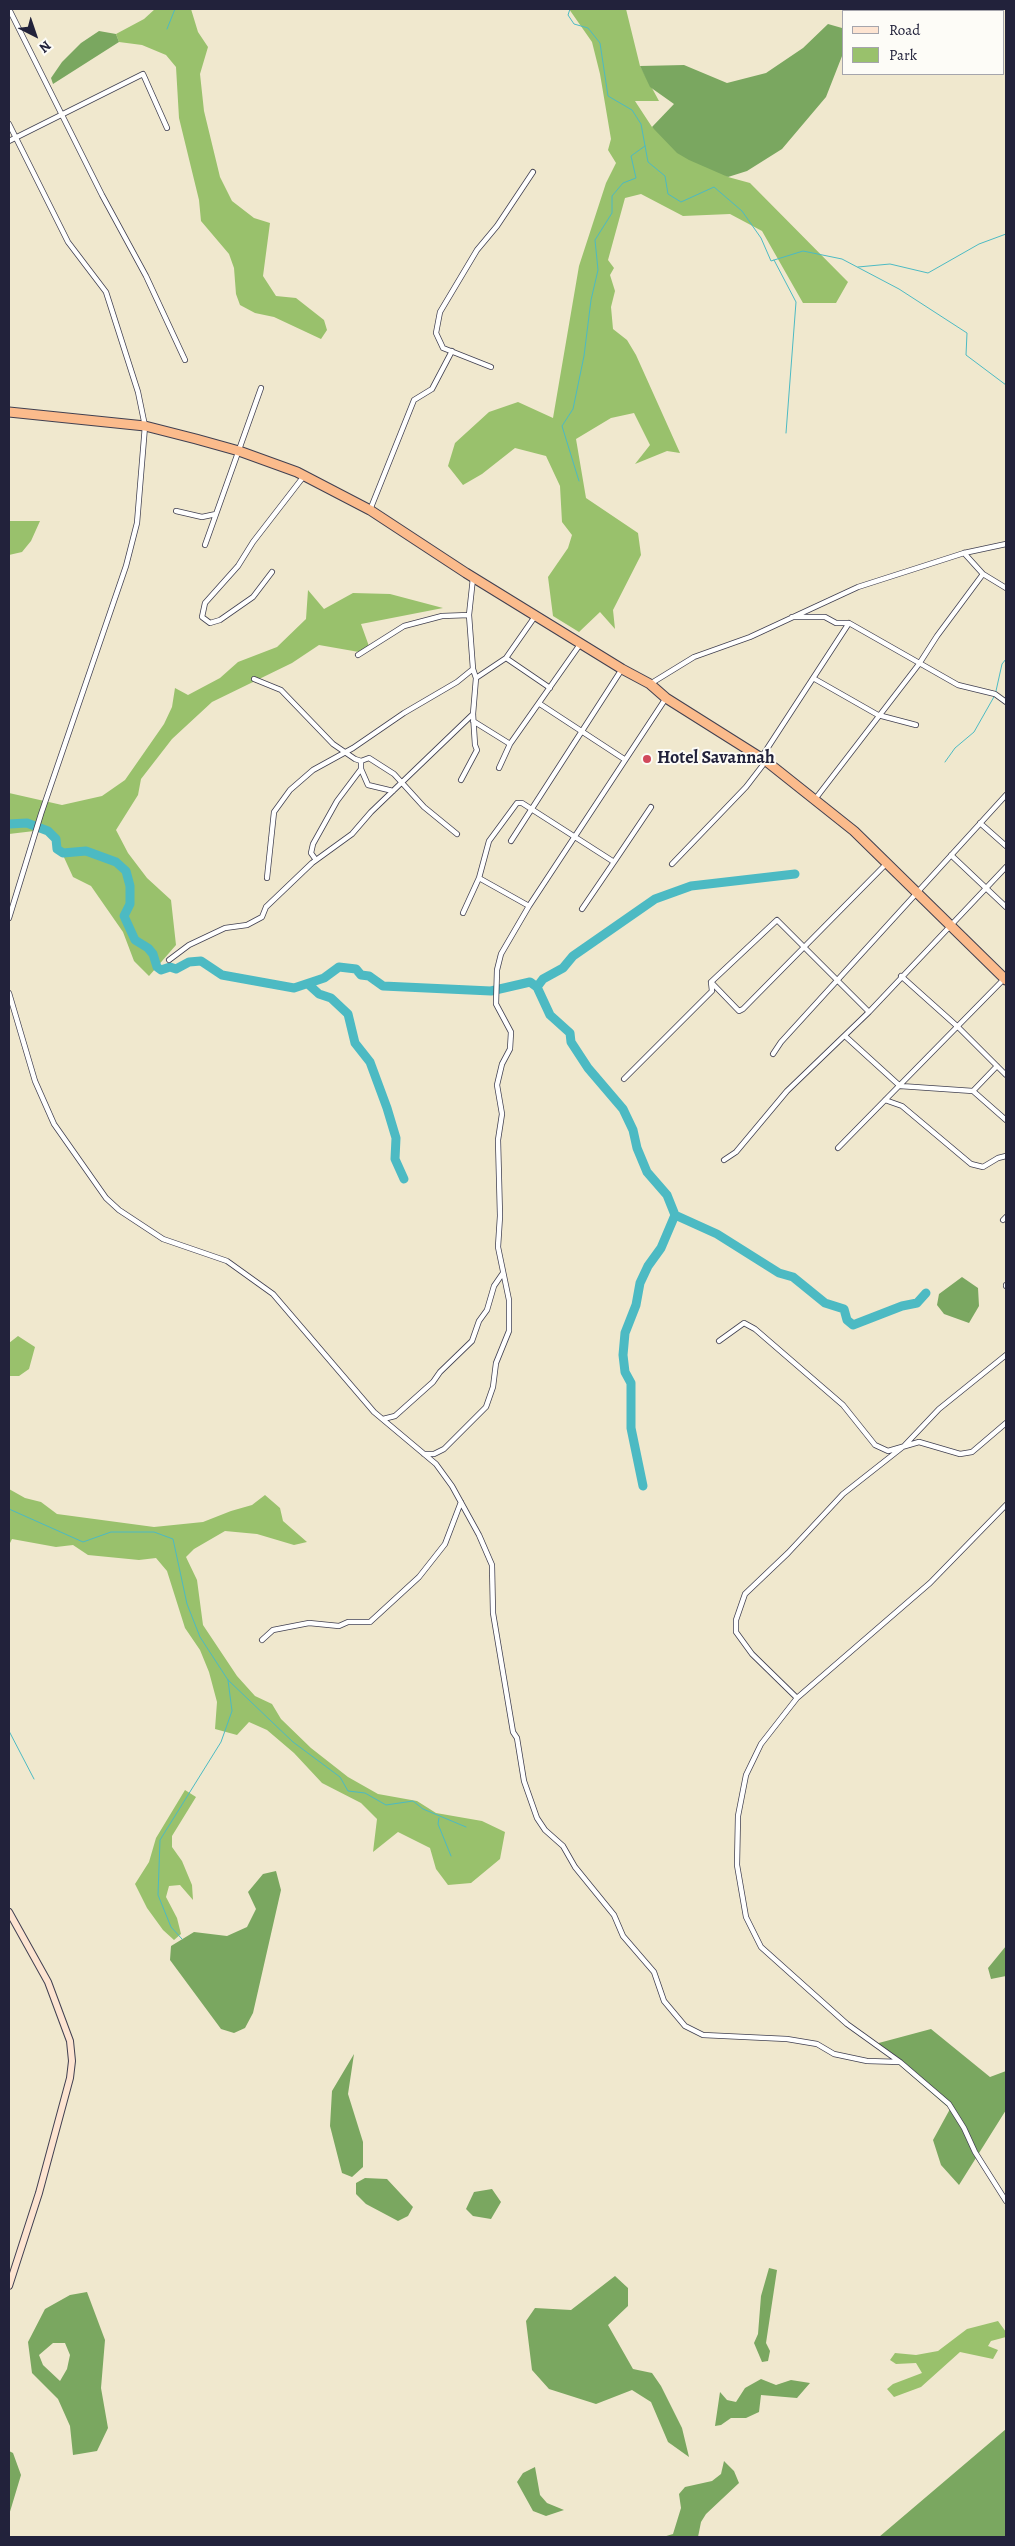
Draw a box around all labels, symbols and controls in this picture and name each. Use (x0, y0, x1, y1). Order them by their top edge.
north arrow (10, 10, 60, 60)
legend (842, 10, 1005, 75)
text: Road (889, 20, 920, 40)
text: N (35, 36, 55, 57)
text: Park (889, 45, 917, 65)
place label: Hotel Savannah (657, 748, 775, 770)
marker: Hotel Savannah (641, 753, 653, 765)

